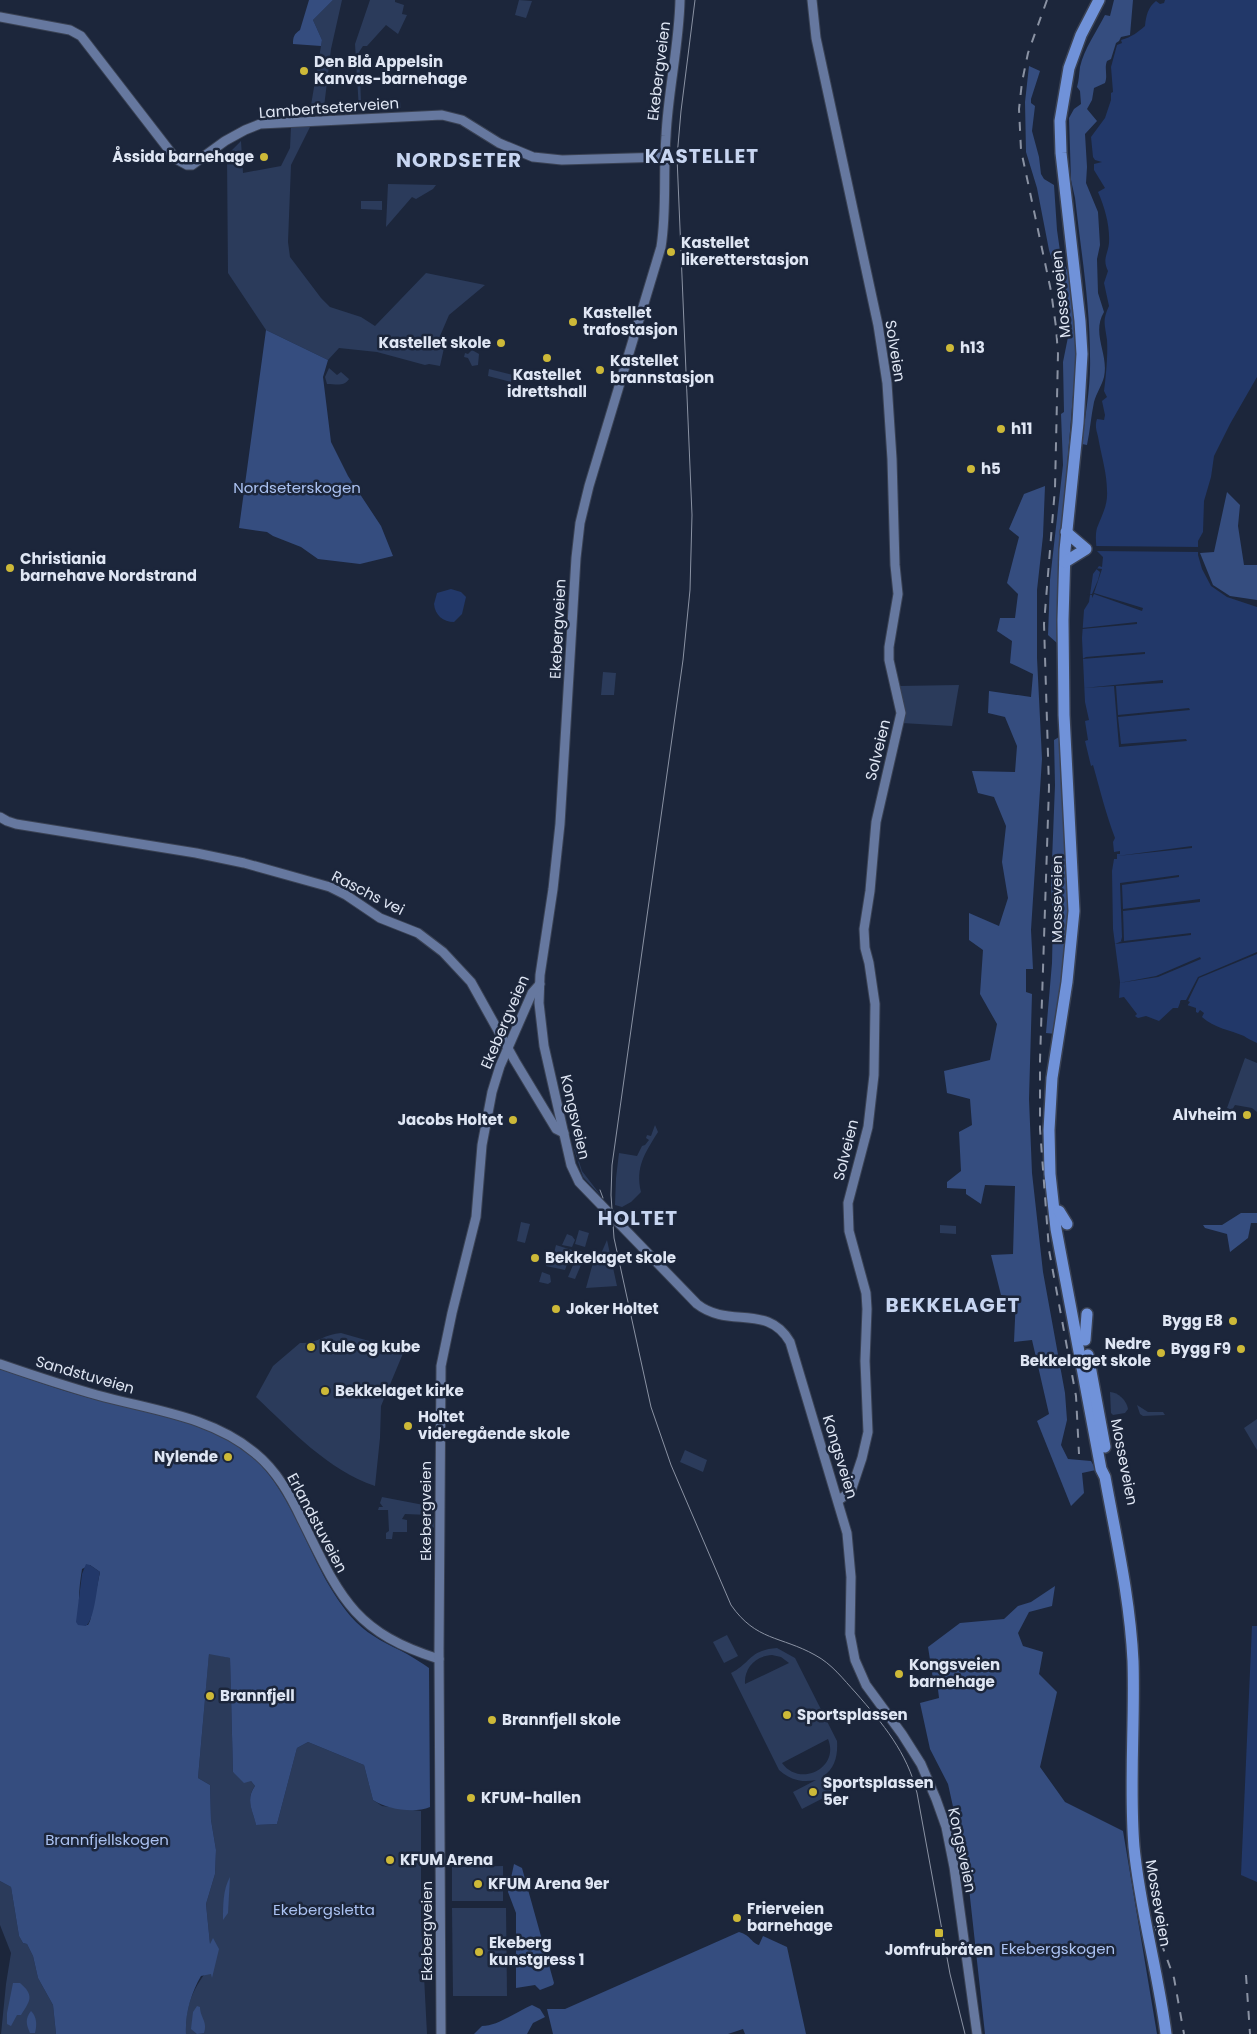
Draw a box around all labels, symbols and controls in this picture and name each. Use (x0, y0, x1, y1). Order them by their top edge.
street label: Ekebergveien (642, 20, 675, 122)
place label: Den Blå Appelsin Kanvas-barnehage (314, 51, 467, 89)
marker: Den Blå Appelsin Kanvas-barnehage (298, 65, 310, 77)
street label: Lambertseterveien (258, 92, 400, 123)
district label: KASTELLET (645, 142, 759, 170)
place label: Åssida barnehage (112, 146, 254, 167)
district label: NORDSETER (396, 146, 522, 174)
marker: Åssida barnehage (258, 151, 270, 163)
place label: Kastellet likeretterstasjon (681, 232, 809, 270)
marker: Kastellet likeretterstasjon (665, 246, 677, 258)
street label: Mosseveien (1045, 249, 1076, 339)
place label: Kastellet trafostasjon (583, 302, 678, 340)
marker: Kastellet trafostasjon (567, 316, 579, 328)
street label: Solveien (880, 318, 911, 383)
place label: Kastellet skole (378, 332, 491, 353)
marker: Kastellet skole (495, 337, 507, 349)
place label: h13 (960, 337, 985, 358)
marker: h13 (944, 342, 956, 354)
place label: Kastellet brannstasjon (610, 350, 714, 388)
marker: Kastellet idrettshall (541, 352, 553, 364)
place label: Kastellet idrettshall (507, 364, 587, 402)
marker: Kastellet brannstasjon (594, 364, 606, 376)
place label: h11 (1011, 418, 1032, 439)
marker: h11 (995, 423, 1007, 435)
place label: h5 (981, 458, 1001, 479)
marker: h5 (965, 463, 977, 475)
park label: Nordseterskogen (233, 477, 361, 498)
place label: Christiania barnehave Nordstrand (20, 548, 197, 586)
marker: Christiania barnehave Nordstrand (4, 562, 16, 574)
street label: Ekebergveien (544, 578, 571, 680)
street label: Solveien (860, 717, 895, 783)
street label: Mosseveien (1046, 855, 1067, 943)
street label: Raschs vei (328, 865, 408, 920)
street label: Ekebergveien (475, 972, 534, 1072)
street label: Kongsveien (556, 1072, 595, 1161)
place label: Alvheim (1172, 1104, 1237, 1125)
place label: Jacobs Holtet (397, 1109, 503, 1130)
marker: Alvheim (1241, 1109, 1253, 1121)
marker: Jacobs Holtet (507, 1114, 519, 1126)
street label: Solveien (828, 1117, 863, 1183)
district label: HOLTET (598, 1204, 678, 1232)
place label: Bekkelaget skole (545, 1247, 676, 1268)
marker: Bekkelaget skole (529, 1252, 541, 1264)
district label: BEKKELAGET (886, 1291, 1020, 1319)
place label: Joker Holtet (566, 1298, 659, 1319)
marker: Joker Holtet (550, 1303, 562, 1315)
place label: Bygg E8 (1162, 1310, 1223, 1331)
marker: Bygg E8 (1227, 1315, 1239, 1327)
place label: Nedre Bekkelaget skole (1020, 1333, 1151, 1371)
place label: Kule og kube (321, 1336, 420, 1357)
place label: Bygg F9 (1171, 1338, 1231, 1359)
marker: Kule og kube (305, 1341, 317, 1353)
marker: Bygg F9 (1235, 1343, 1247, 1355)
marker: Nedre Bekkelaget skole (1155, 1347, 1167, 1359)
street label: Sandstuveien (33, 1350, 137, 1399)
place label: Bekkelaget kirke (335, 1380, 464, 1401)
marker: Bekkelaget kirke (319, 1385, 331, 1397)
place label: Holtet videregående skole (418, 1406, 570, 1444)
street label: Kongsveien (818, 1412, 863, 1501)
street label: Mosseveien (1106, 1417, 1143, 1507)
marker: Holtet videregående skole (402, 1420, 414, 1432)
place label: Nylende (154, 1446, 218, 1467)
marker: Nylende (222, 1451, 234, 1463)
street label: Ekebergveien (415, 1461, 436, 1561)
street label: Erlandstuveien (282, 1469, 353, 1576)
place label: Kongsveien barnehage (909, 1654, 1000, 1692)
marker: Kongsveien barnehage (893, 1668, 905, 1680)
place label: Brannfjell (220, 1685, 295, 1706)
marker: Brannfjell (204, 1690, 216, 1702)
place label: Sportsplassen (797, 1704, 908, 1725)
place label: Brannfjell skole (502, 1709, 621, 1730)
marker: Sportsplassen (781, 1709, 793, 1721)
marker: Brannfjell skole (486, 1714, 498, 1726)
place label: Sportsplassen 5er (823, 1772, 934, 1810)
marker: Sportsplassen 5er (807, 1786, 819, 1798)
place label: KFUM-hallen (481, 1787, 581, 1808)
marker: KFUM-hallen (465, 1792, 477, 1804)
street label: Kongsveien (943, 1805, 982, 1894)
park label: Brannfjellskogen (45, 1829, 169, 1850)
place label: KFUM Arena (400, 1849, 493, 1870)
marker: KFUM Arena (384, 1854, 396, 1866)
street label: Mosseveien (1141, 1858, 1176, 1948)
place label: KFUM Arena 9er (488, 1873, 610, 1894)
marker: KFUM Arena 9er (472, 1878, 484, 1890)
street label: Ekebergveien (416, 1881, 437, 1981)
place label: Frierveien barnehage (747, 1898, 833, 1936)
park label: Ekebergsletta (273, 1899, 375, 1920)
marker: Frierveien barnehage (731, 1912, 743, 1924)
marker: Jomfrubråten (933, 1927, 945, 1939)
place label: Ekeberg kunstgress 1 (489, 1932, 584, 1970)
park label: Ekebergskogen (1001, 1938, 1115, 1959)
place label: Jomfrubråten (885, 1939, 993, 1960)
marker: Ekeberg kunstgress 1 (473, 1946, 485, 1958)

